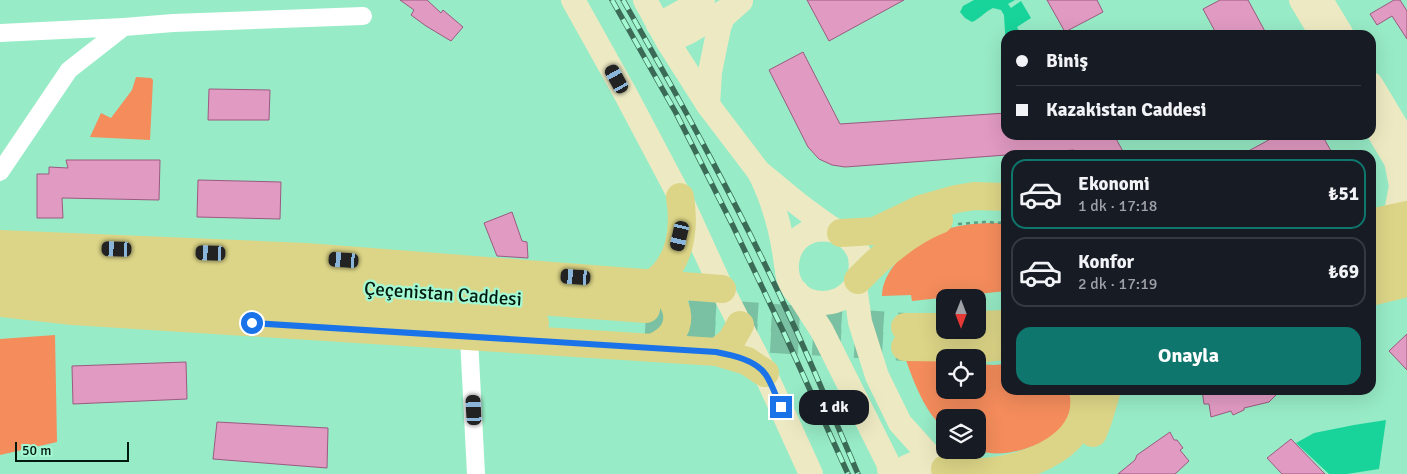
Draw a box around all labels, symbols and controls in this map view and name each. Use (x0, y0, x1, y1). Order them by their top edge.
text: Biniş (1046, 49, 1088, 73)
car (603, 62, 630, 96)
text: Kazakistan Caddesi (1046, 98, 1206, 122)
icon: car (1018, 172, 1063, 217)
text: Ekonomi (1078, 172, 1150, 196)
text: ₺51 (1328, 182, 1359, 206)
text: 1 dk · 17:18 (1078, 196, 1157, 216)
car (669, 220, 690, 252)
car (101, 241, 132, 257)
car (195, 245, 226, 261)
icon: car (1018, 250, 1063, 295)
text: Konfor (1078, 250, 1134, 274)
car (328, 251, 359, 269)
text: ₺69 (1328, 260, 1359, 284)
car (560, 268, 591, 286)
text: 2 dk · 17:19 (1078, 274, 1157, 294)
street label: Çeçenistan Caddesi (363, 277, 523, 311)
north arrow (936, 289, 986, 339)
map controls (936, 289, 986, 459)
route start (241, 312, 263, 334)
button: Onayla (1016, 327, 1361, 385)
button: locate (936, 349, 986, 399)
callout: 1 dk (798, 390, 868, 424)
car (465, 395, 482, 425)
route end (770, 396, 792, 418)
text: 1 dk (819, 397, 849, 417)
button: layers (936, 409, 986, 459)
scale bar (15, 439, 129, 462)
text: 50 m (22, 442, 51, 459)

